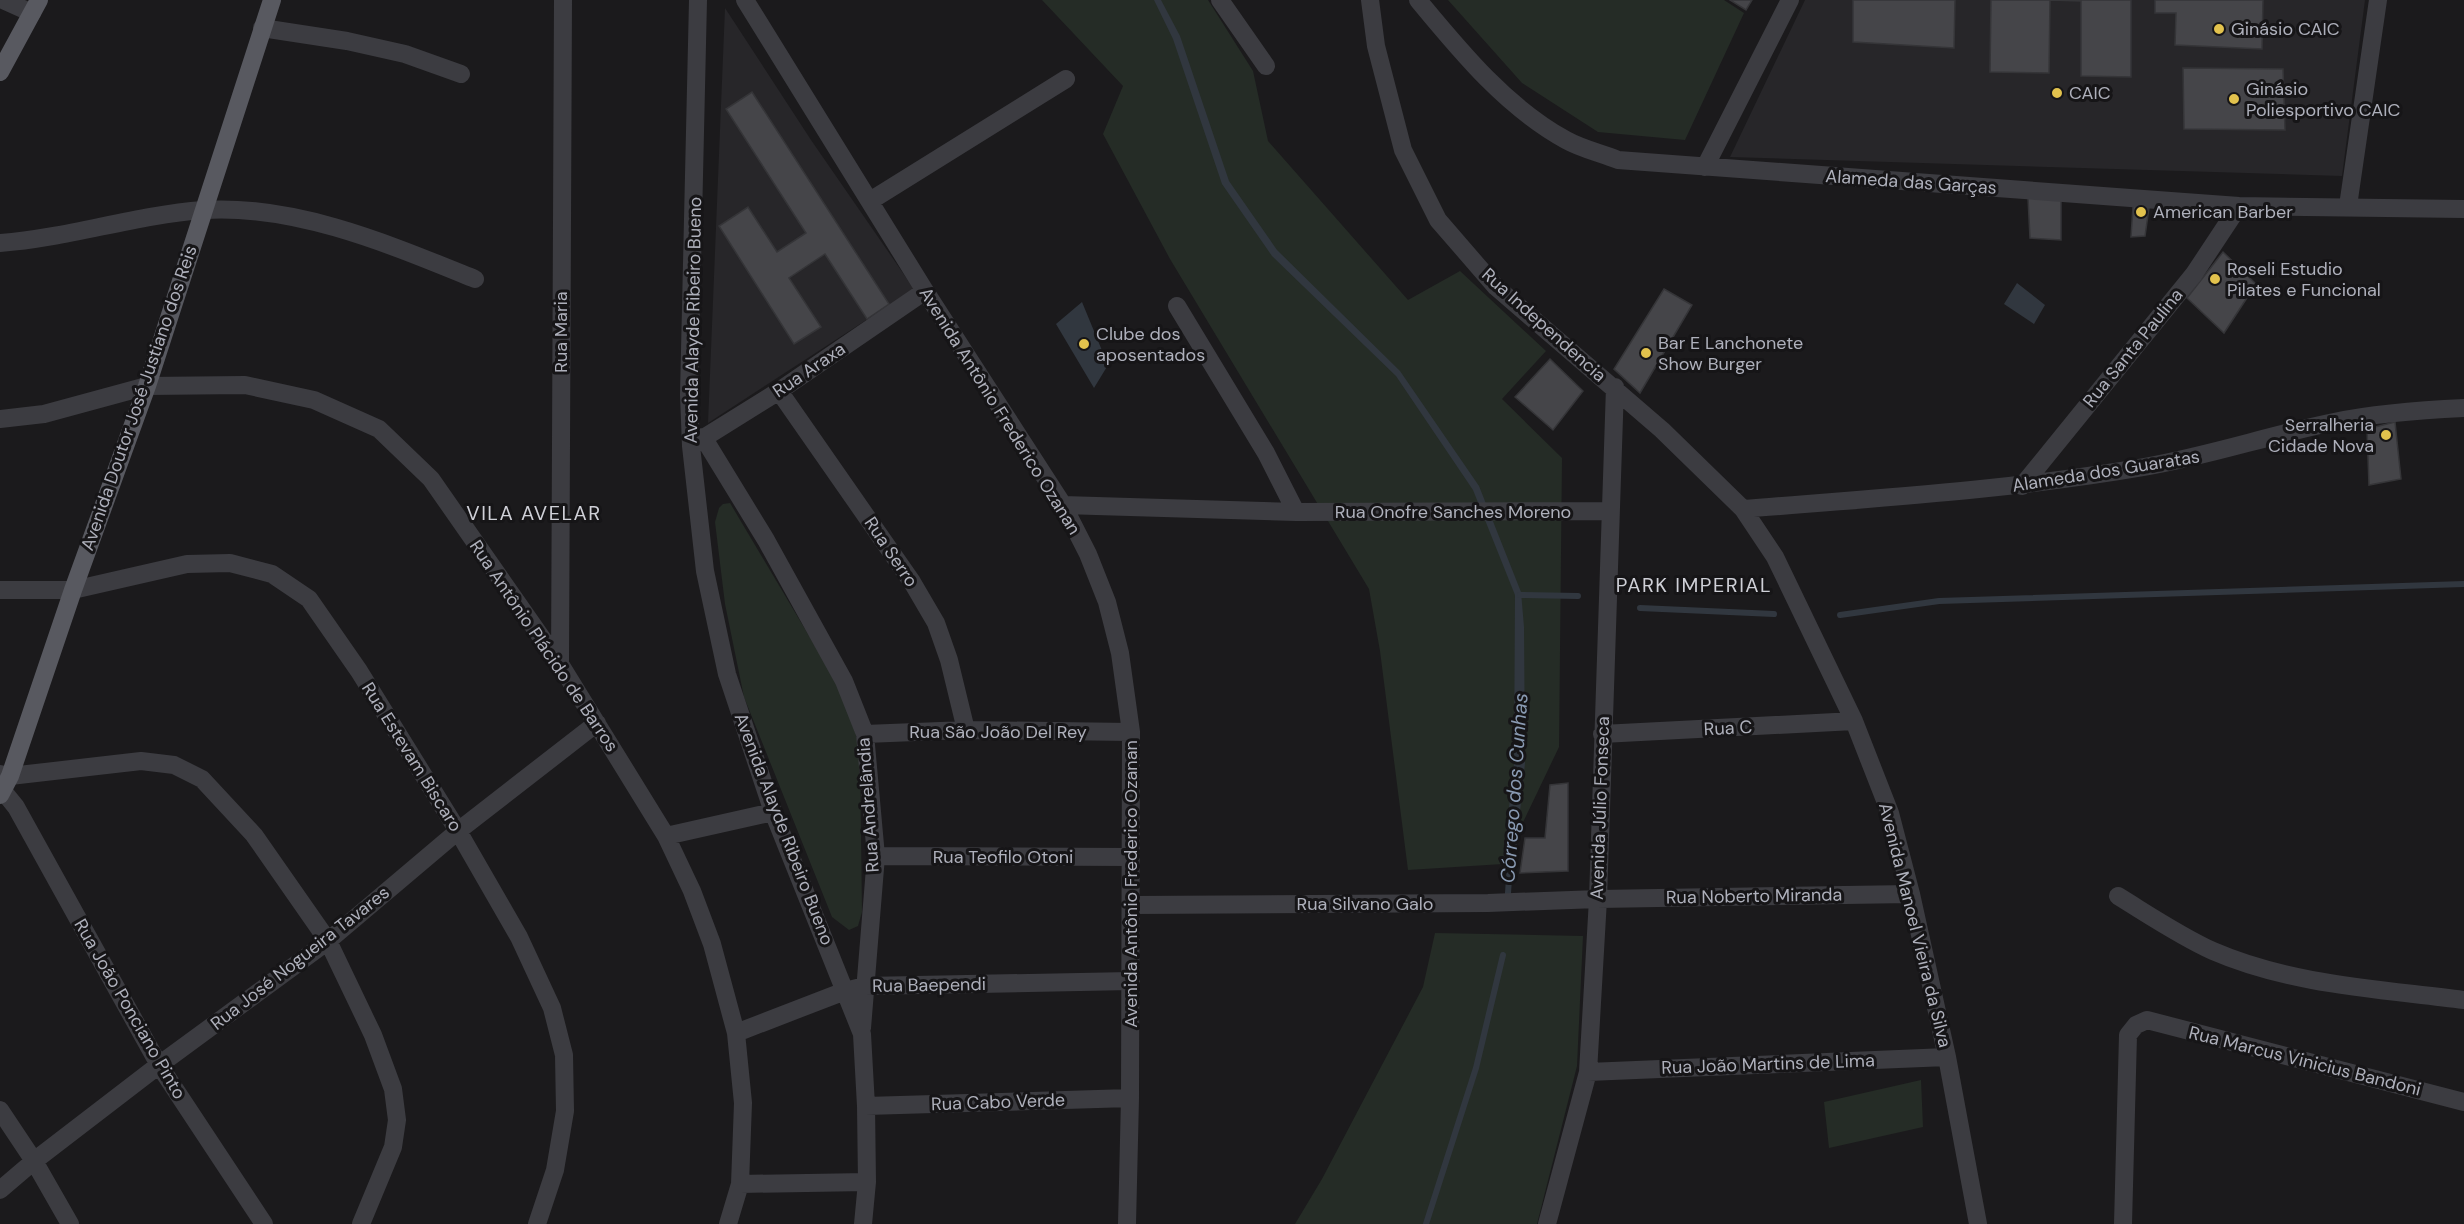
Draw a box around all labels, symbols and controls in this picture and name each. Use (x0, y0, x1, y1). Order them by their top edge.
place label: Ginásio CAIC (2231, 17, 2340, 41)
marker: Ginásio CAIC (2212, 22, 2226, 36)
place label: Ginásio Poliesportivo CAIC (2246, 77, 2400, 122)
place label: CAIC (2069, 81, 2111, 105)
marker: CAIC (2050, 86, 2064, 100)
marker: Ginásio Poliesportivo CAIC (2227, 92, 2241, 106)
street label: Alameda das Garças (1825, 164, 1997, 200)
street label: Avenida Alayde Ribeiro Bueno (679, 196, 707, 444)
place label: American Barber (2153, 200, 2293, 224)
marker: American Barber (2134, 205, 2148, 219)
street label: Avenida Doutor José Justiano dos Reis (75, 242, 203, 554)
place label: Roseli Estudio Pilates e Funcional (2227, 257, 2381, 302)
street label: Rua Independencia (1477, 263, 1611, 387)
marker: Roseli Estudio Pilates e Funcional (2208, 272, 2222, 286)
street label: Avenida Antônio Frederico Ozanan (914, 283, 1086, 539)
street label: Rua Santa Paulina (2078, 284, 2188, 412)
street label: Rua Maria (549, 291, 573, 373)
place label: Clube dos aposentados (1096, 322, 1205, 367)
place label: Bar E Lanchonete Show Burger (1658, 331, 1803, 376)
street label: Rua Araxa (768, 337, 850, 403)
marker: Clube dos aposentados (1077, 337, 1091, 351)
marker: Bar E Lanchonete Show Burger (1639, 346, 1653, 360)
place label: Serralheria Cidade Nova (2268, 413, 2374, 458)
marker: Serralheria Cidade Nova (2379, 428, 2393, 442)
street label: Alameda dos Guaratas (2011, 444, 2201, 498)
district label: VILA AVELAR (466, 500, 602, 526)
street label: Rua Onofre Sanches Moreno (1335, 500, 1571, 524)
street label: Rua Serro (859, 512, 923, 592)
street label: Rua Antônio Plácido de Barros (464, 535, 624, 757)
district label: PARK IMPERIAL (1616, 572, 1772, 598)
street label: Rua Estevam Biscaro (356, 678, 468, 836)
water label: Córrego dos Cunhas (1494, 692, 1534, 884)
street label: Avenida Alayde Ribeiro Bueno (729, 710, 839, 948)
street label: Rua C (1703, 715, 1753, 741)
street label: Avenida Júlio Fonseca (1585, 716, 1615, 900)
street label: Rua São João Del Rey (909, 720, 1087, 744)
street label: Rua Andrelândia (851, 737, 885, 873)
street label: Avenida Antônio Frederico Ozanan (1119, 740, 1143, 1028)
street label: Avenida Manoel Vieira da Silva (1873, 800, 1957, 1050)
street label: Rua Teofilo Otoni (933, 845, 1073, 869)
street label: Rua José Nogueira Tavares (206, 881, 394, 1035)
street label: Rua Noberto Miranda (1666, 882, 1842, 910)
street label: Rua Silvano Galo (1296, 892, 1434, 916)
street label: Rua João Ponciano Pinto (69, 915, 191, 1103)
street label: Rua Baependi (872, 972, 986, 998)
street label: Rua Marcus Vinicius Bandoni (2186, 1020, 2424, 1102)
street label: Rua João Martins de Lima (1661, 1048, 1875, 1080)
street label: Rua Cabo Verde (931, 1088, 1065, 1116)

